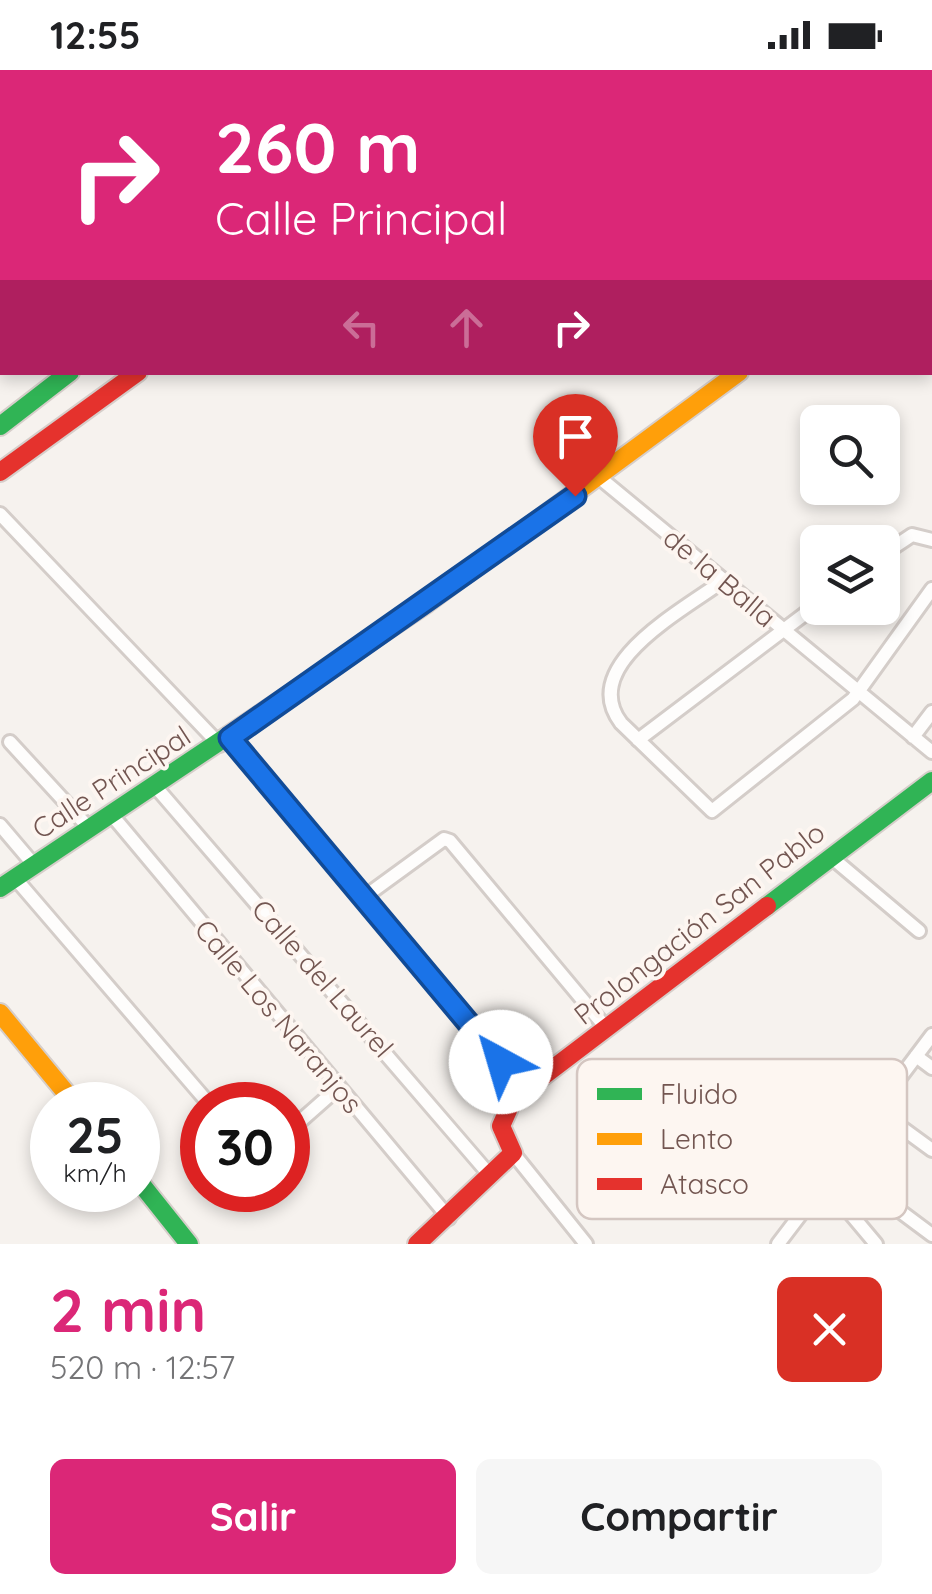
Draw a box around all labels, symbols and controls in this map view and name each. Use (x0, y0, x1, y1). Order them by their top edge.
text: 12:55 (50, 11, 141, 59)
text: 260 m (215, 103, 421, 191)
icon: right (50, 110, 180, 240)
text: Calle Principal (215, 190, 507, 246)
icon: left (334, 300, 389, 355)
icon: ahead (439, 300, 494, 355)
icon: right (544, 300, 599, 355)
pin (533, 394, 618, 497)
map controls (800, 405, 900, 625)
button: search (800, 405, 900, 505)
icon: arrive (548, 409, 603, 464)
street label: de la Balla (656, 520, 784, 634)
button: layers (800, 525, 900, 625)
street label: Calle Principal (25, 718, 197, 846)
street label: Prolongación San Pablo (567, 814, 831, 1032)
street label: Calle del Laurel (245, 892, 401, 1064)
street label: Calle Los Naranjos (188, 912, 370, 1120)
position arrow (449, 1010, 553, 1114)
legend (577, 1059, 907, 1219)
text: Fluido (660, 1076, 738, 1111)
speed limit sign: 30 (180, 1082, 310, 1212)
text: 25 (66, 1103, 124, 1166)
text: Lento (660, 1121, 733, 1156)
text: km/h (63, 1157, 127, 1188)
text: Atasco (660, 1166, 749, 1201)
text: 2 min (50, 1272, 206, 1347)
button: close (777, 1277, 882, 1382)
text: 520 m · 12:57 (50, 1347, 235, 1387)
button: Salir (50, 1459, 456, 1574)
button: Compartir (476, 1459, 882, 1574)

